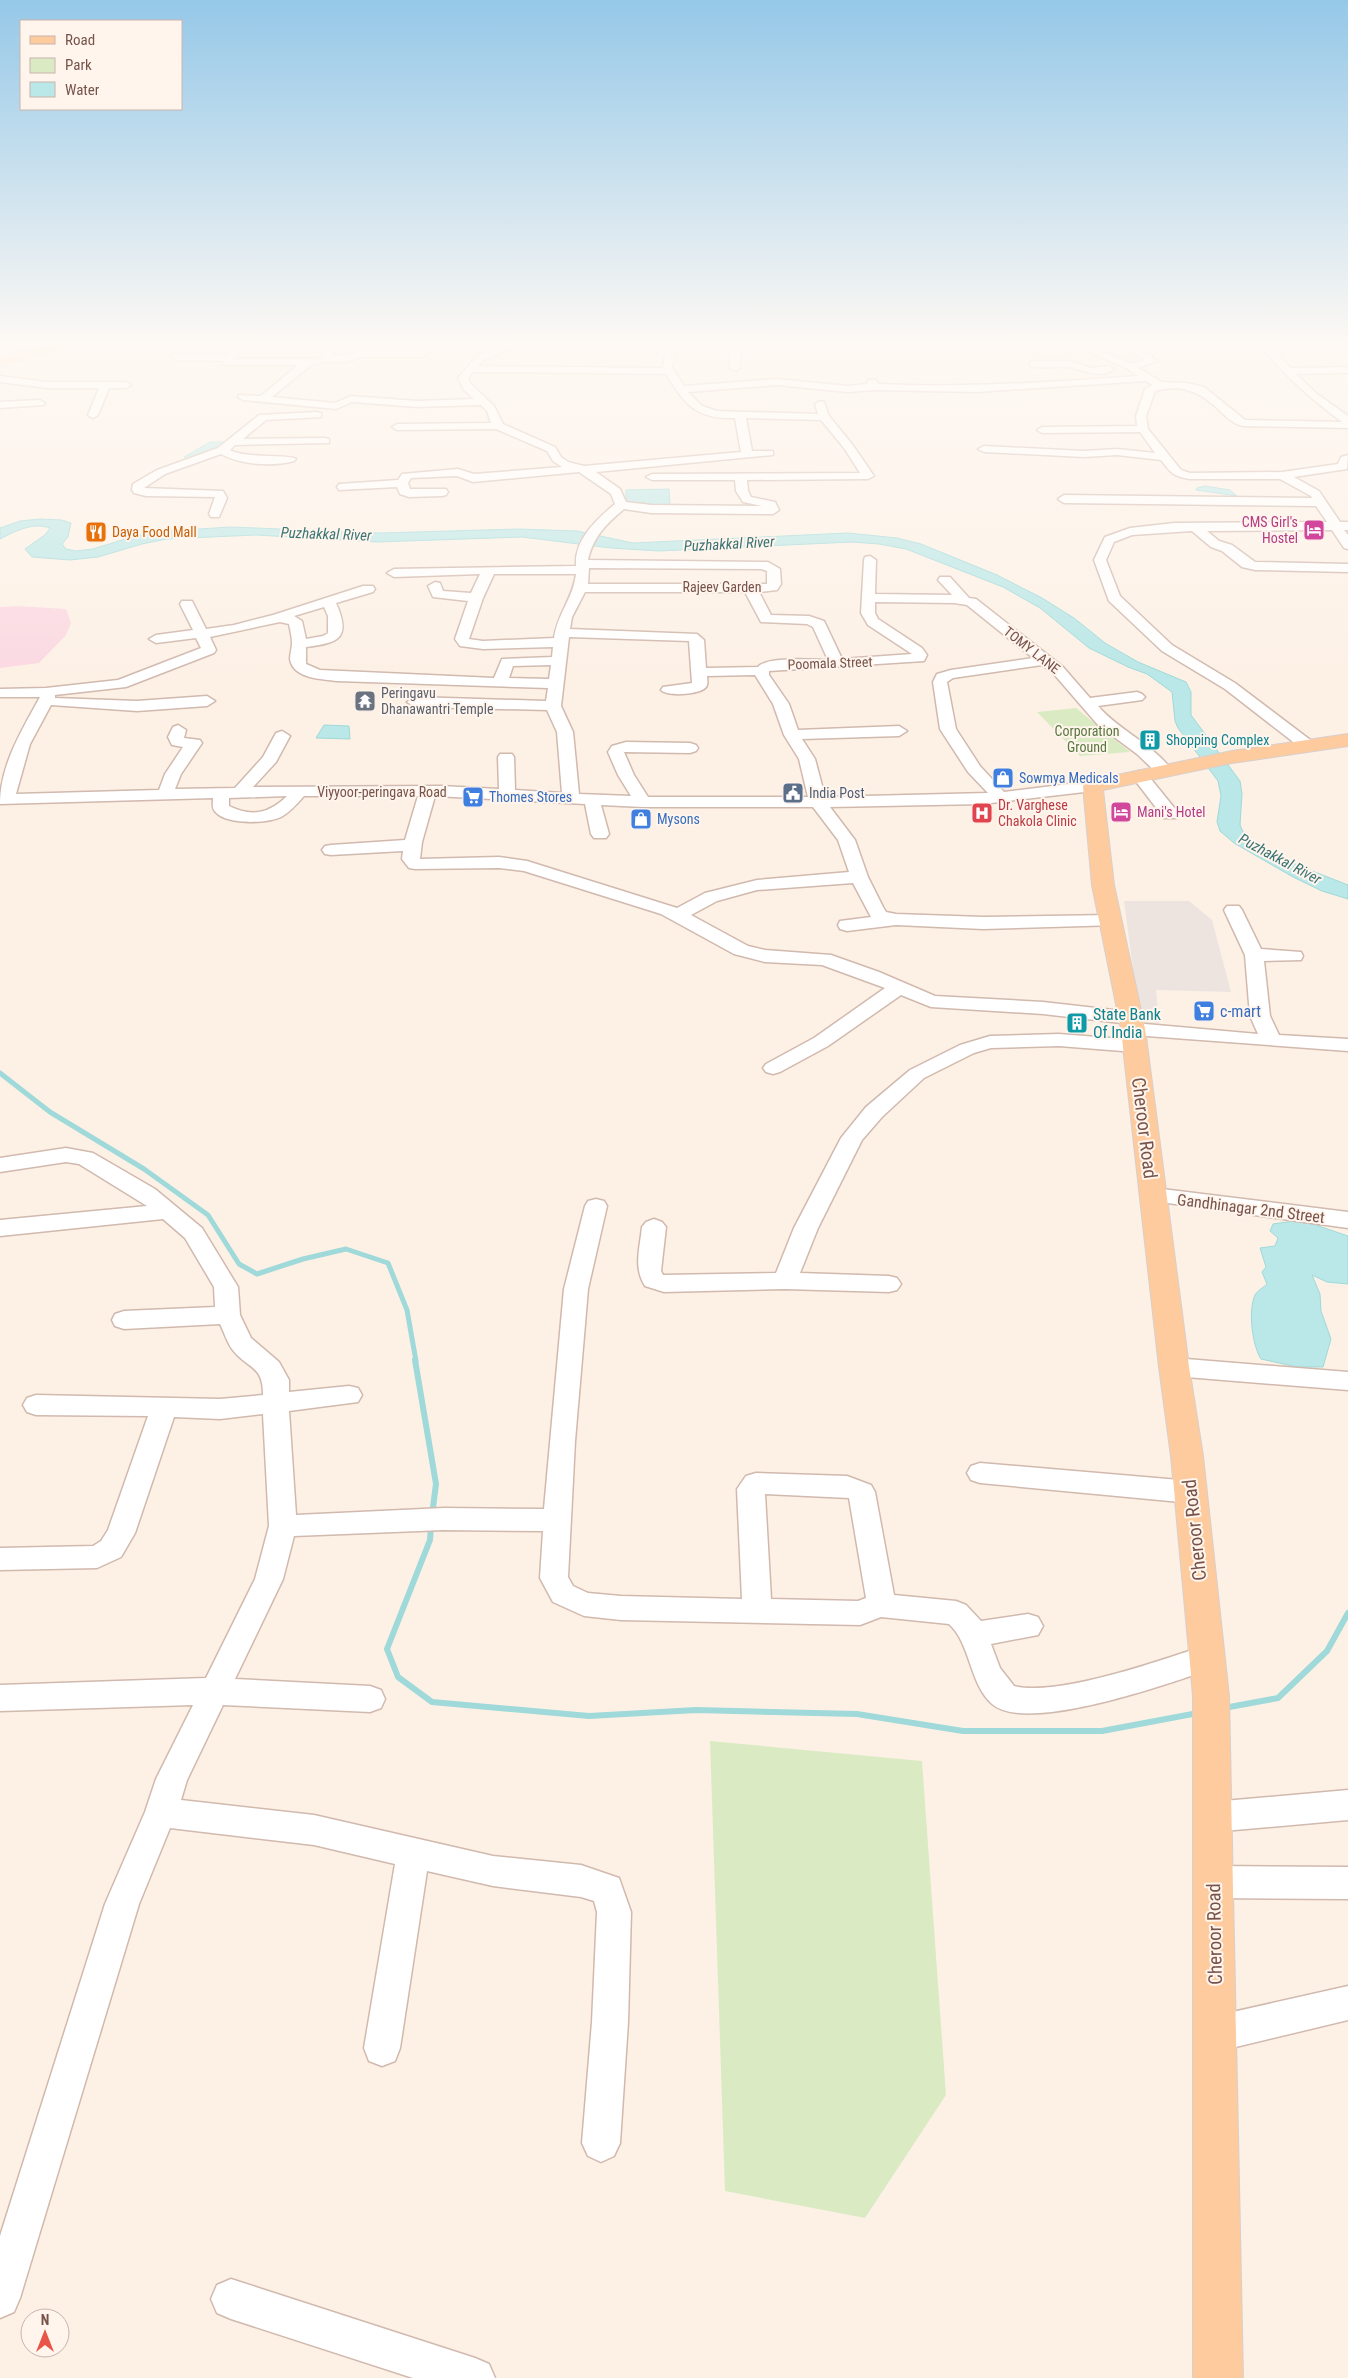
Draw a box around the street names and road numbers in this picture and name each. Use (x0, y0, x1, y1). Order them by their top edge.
street label: Rajeev Garden (683, 579, 761, 595)
street label: TOMY LANE (1001, 623, 1063, 677)
street label: Poomala Street (787, 654, 873, 672)
street label: Viyyoor-peringava Road (317, 784, 447, 800)
street label: Cheroor Road (1127, 1076, 1162, 1180)
street label: Gandhinagar 2nd Street (1176, 1190, 1326, 1227)
street label: Cheroor Road (1178, 1478, 1211, 1582)
street label: Cheroor Road (1202, 1883, 1227, 1985)

